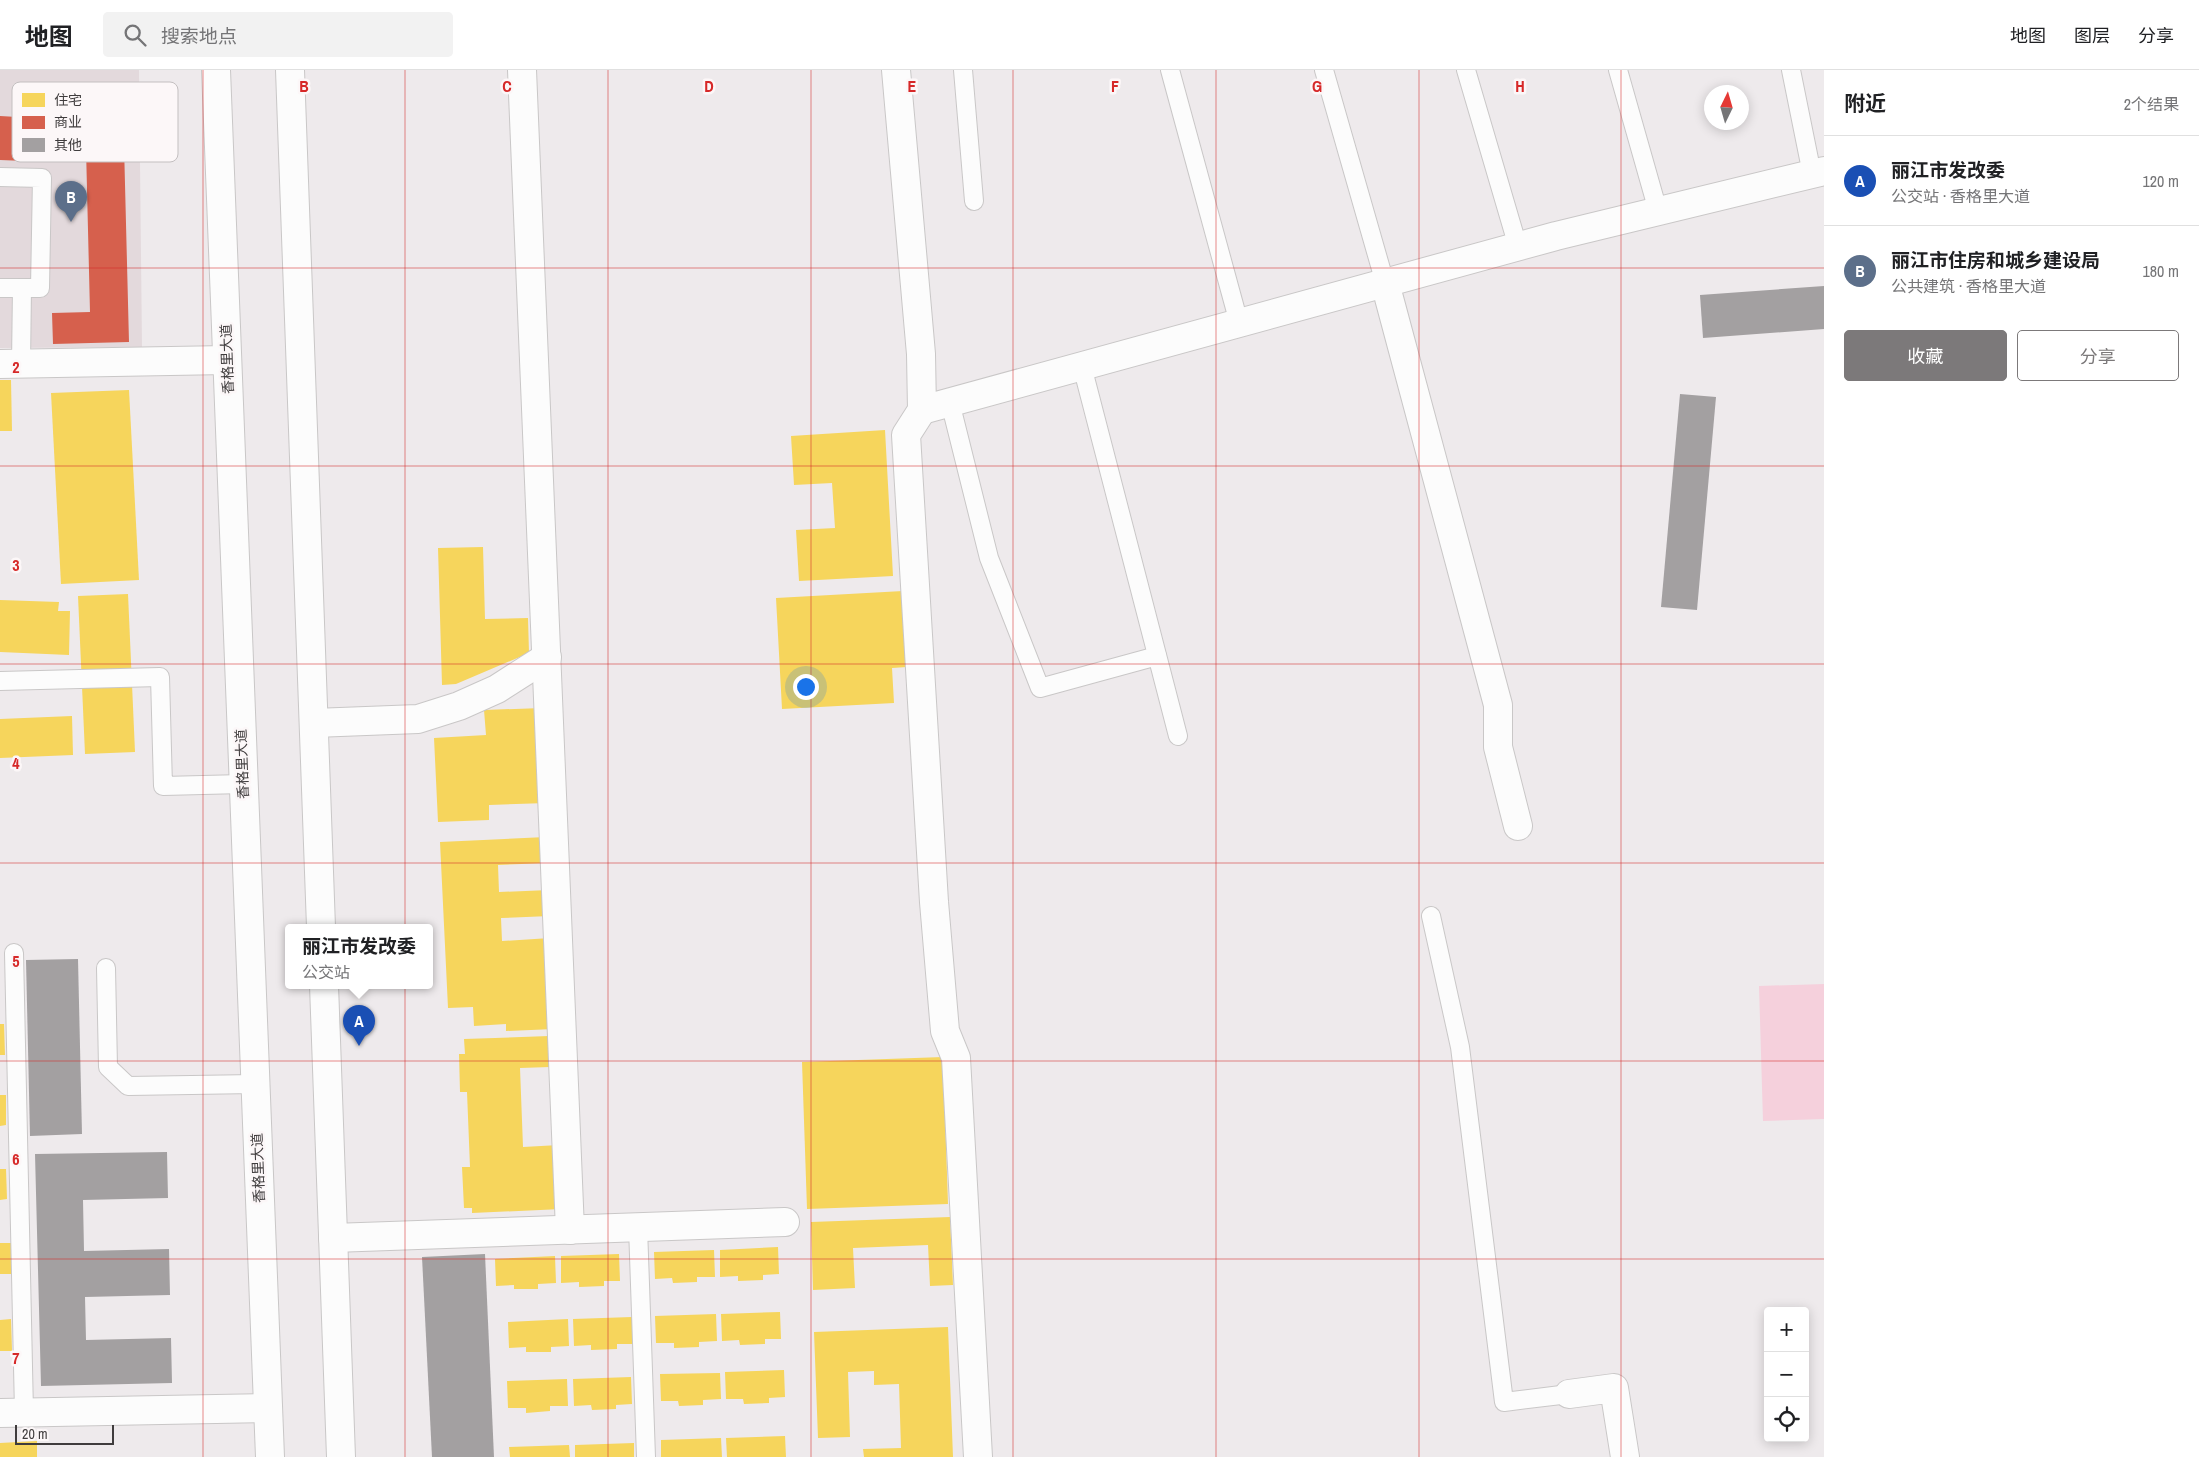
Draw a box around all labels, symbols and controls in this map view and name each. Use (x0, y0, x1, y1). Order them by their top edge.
search box (103, 12, 453, 57)
text: 地图 (25, 20, 73, 52)
icon: search (121, 21, 149, 49)
text: 搜索地点 (161, 23, 237, 49)
text: 地图 (2010, 23, 2046, 48)
text: 图层 (2074, 23, 2110, 48)
text: 分享 (2138, 23, 2174, 48)
text: B (299, 75, 309, 97)
text: C (502, 75, 512, 97)
text: D (704, 75, 714, 97)
text: E (908, 75, 917, 97)
text: F (1111, 75, 1119, 97)
text: G (1312, 75, 1322, 97)
text: H (1515, 75, 1525, 97)
legend (12, 82, 178, 162)
north arrow (1704, 85, 1749, 130)
text: 附近 (1844, 89, 1886, 118)
text: 住宅 (54, 91, 82, 109)
text: 2个结果 (2124, 93, 2179, 115)
text: 商业 (54, 113, 82, 131)
text: 其他 (54, 136, 82, 154)
text: 丽江市发改委 (1891, 157, 2005, 183)
text: A (1855, 170, 1865, 192)
text: 120 m (2143, 170, 2179, 192)
pin: B (55, 181, 87, 222)
text: 公交站 · 香格里大道 (1891, 185, 2030, 207)
text: 丽江市住房和城乡建设局 (1891, 247, 2100, 273)
text: B (1855, 260, 1865, 282)
text: 180 m (2143, 260, 2179, 282)
text: 公共建筑 · 香格里大道 (1891, 275, 2046, 297)
street label: 香格里大道 (217, 324, 237, 394)
button: 收藏 (1844, 330, 2007, 381)
button: 分享 (2017, 330, 2179, 381)
text: 2 (12, 356, 20, 378)
text: 3 (12, 554, 20, 576)
your location (793, 674, 819, 700)
street label: 香格里大道 (232, 729, 252, 799)
text: 4 (12, 752, 20, 774)
popup (285, 924, 433, 989)
text: 丽江市发改委 (302, 933, 416, 959)
text: 5 (12, 950, 20, 972)
text: 公交站 (302, 961, 350, 983)
pin: A (343, 1005, 375, 1046)
street label: 香格里大道 (248, 1133, 268, 1203)
text: 6 (12, 1148, 20, 1170)
map controls (1764, 1307, 1809, 1442)
button: + (1764, 1307, 1809, 1352)
text: 7 (12, 1347, 20, 1369)
button: − (1764, 1352, 1809, 1397)
button: locate (1764, 1397, 1809, 1442)
scale bar (15, 1422, 114, 1445)
text: 20 m (22, 1425, 48, 1443)

